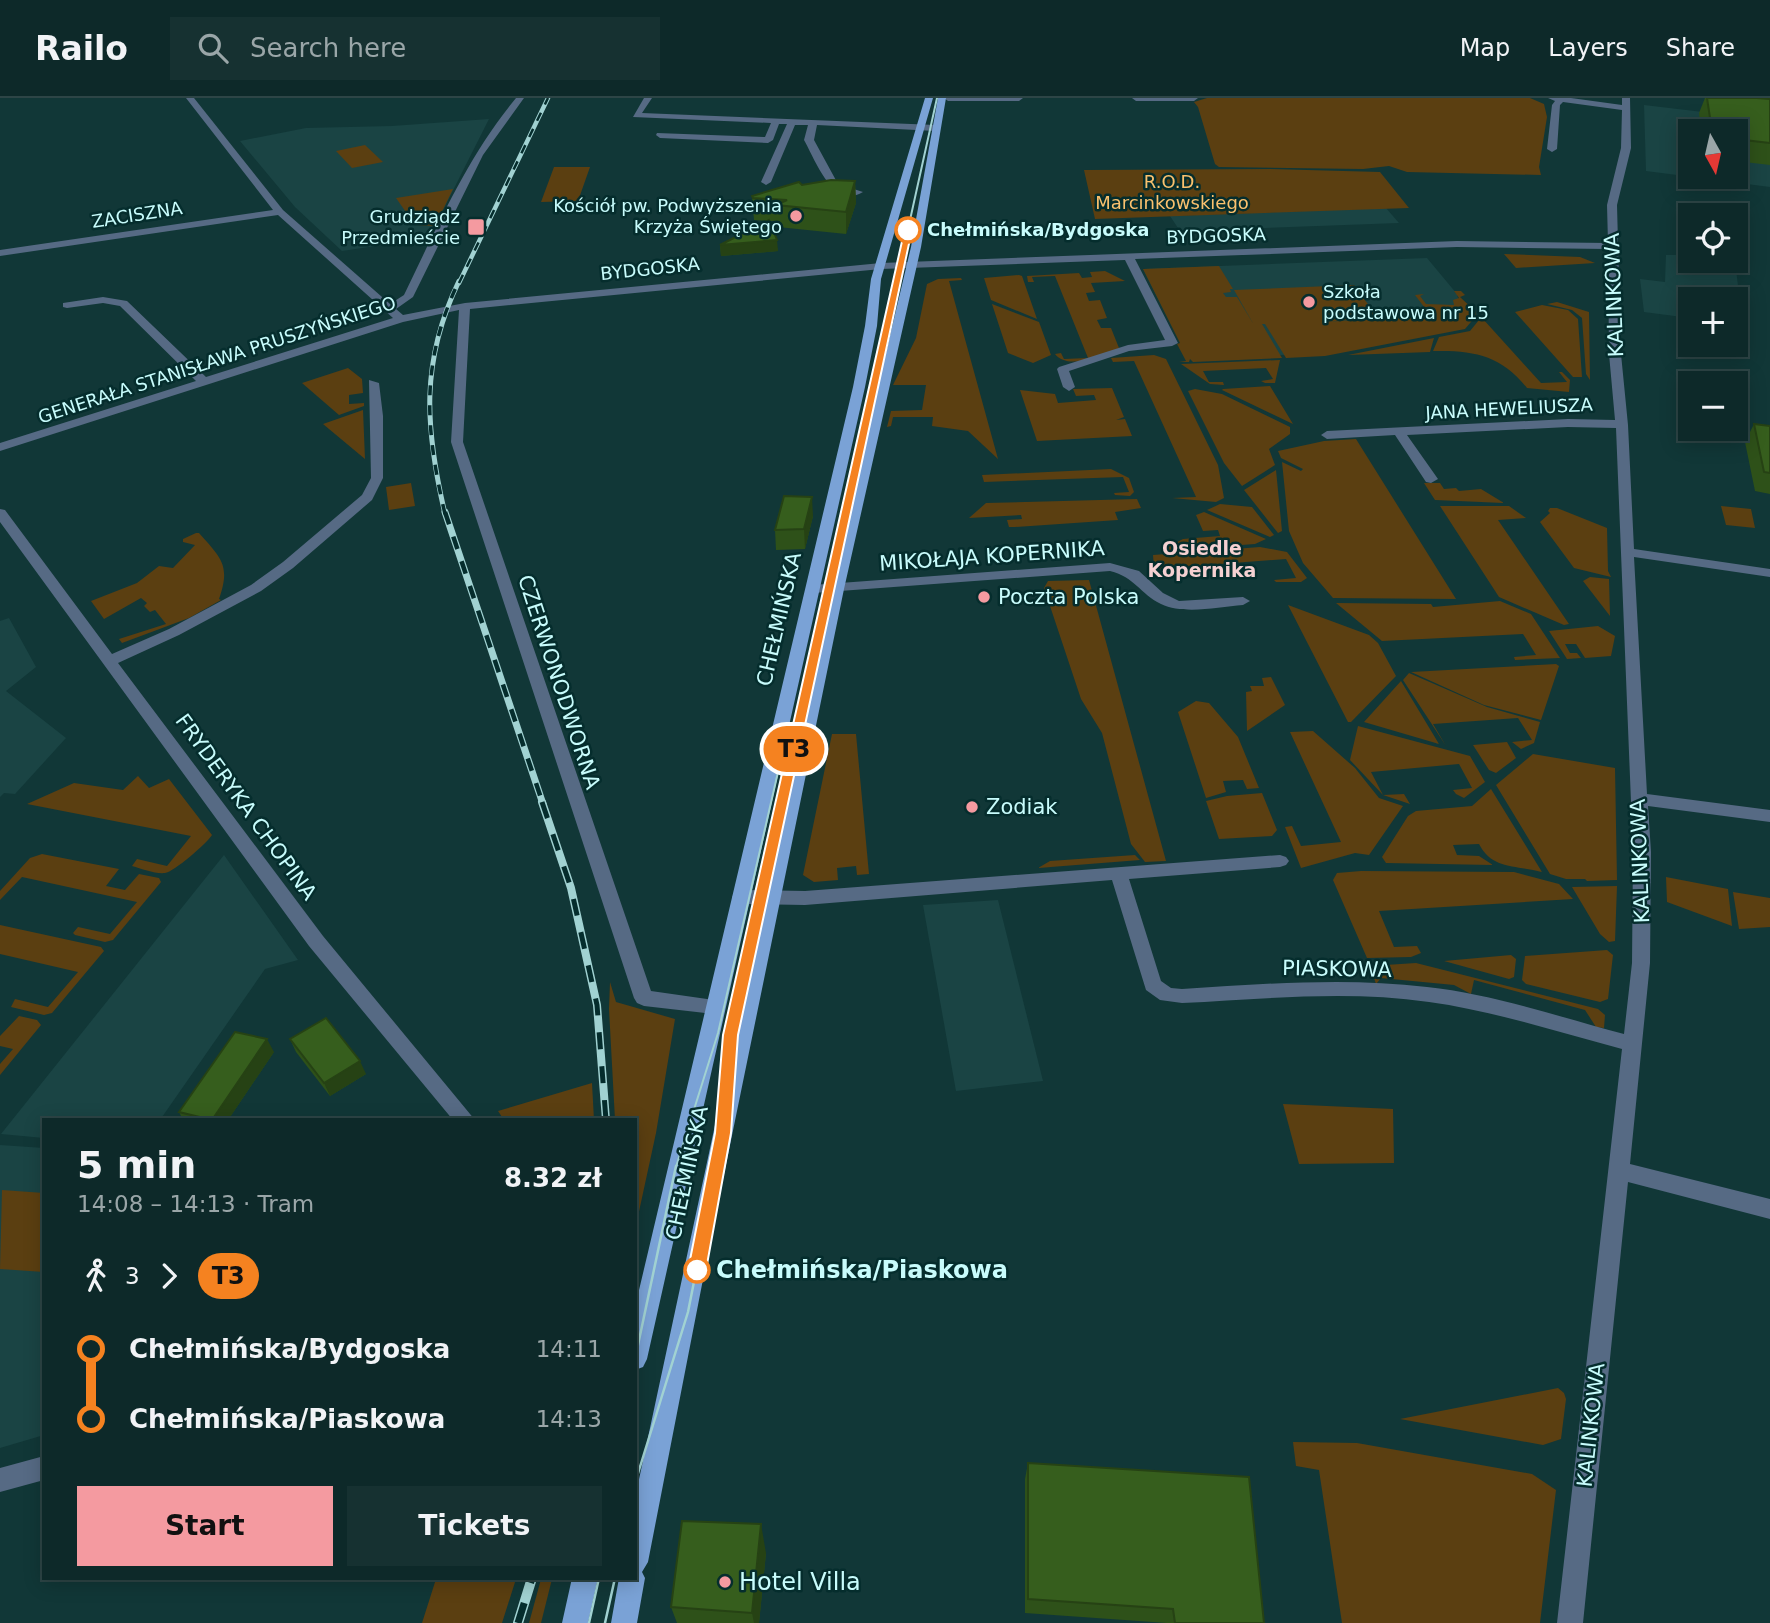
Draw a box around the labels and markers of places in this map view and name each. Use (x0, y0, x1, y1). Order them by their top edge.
place label: Kościół pw. Podwyższenia Krzyża Świętego (553, 195, 782, 237)
place label: Grudziądz Przedmieście (341, 206, 460, 248)
marker: Kościół pw. Podwyższenia Krzyża Świętego (788, 208, 804, 224)
marker: Grudziądz Przedmieście (466, 217, 486, 237)
marker: Chełmińska/Bydgoska (895, 217, 921, 243)
place label: Chełmińska/Bydgoska (927, 219, 1149, 240)
place label: Szkoła podstawowa nr 15 (1323, 281, 1489, 323)
marker: Szkoła podstawowa nr 15 (1301, 294, 1317, 310)
place label: Poczta Polska (998, 585, 1139, 609)
marker: Poczta Polska (976, 589, 992, 605)
place label: Zodiak (986, 795, 1058, 819)
marker: Zodiak (964, 799, 980, 815)
place label: Chełmińska/Piaskowa (716, 1256, 1008, 1284)
marker: Chełmińska/Piaskowa (684, 1257, 710, 1283)
place label: Hotel Villa (739, 1568, 861, 1596)
marker: Hotel Villa (717, 1574, 733, 1590)

